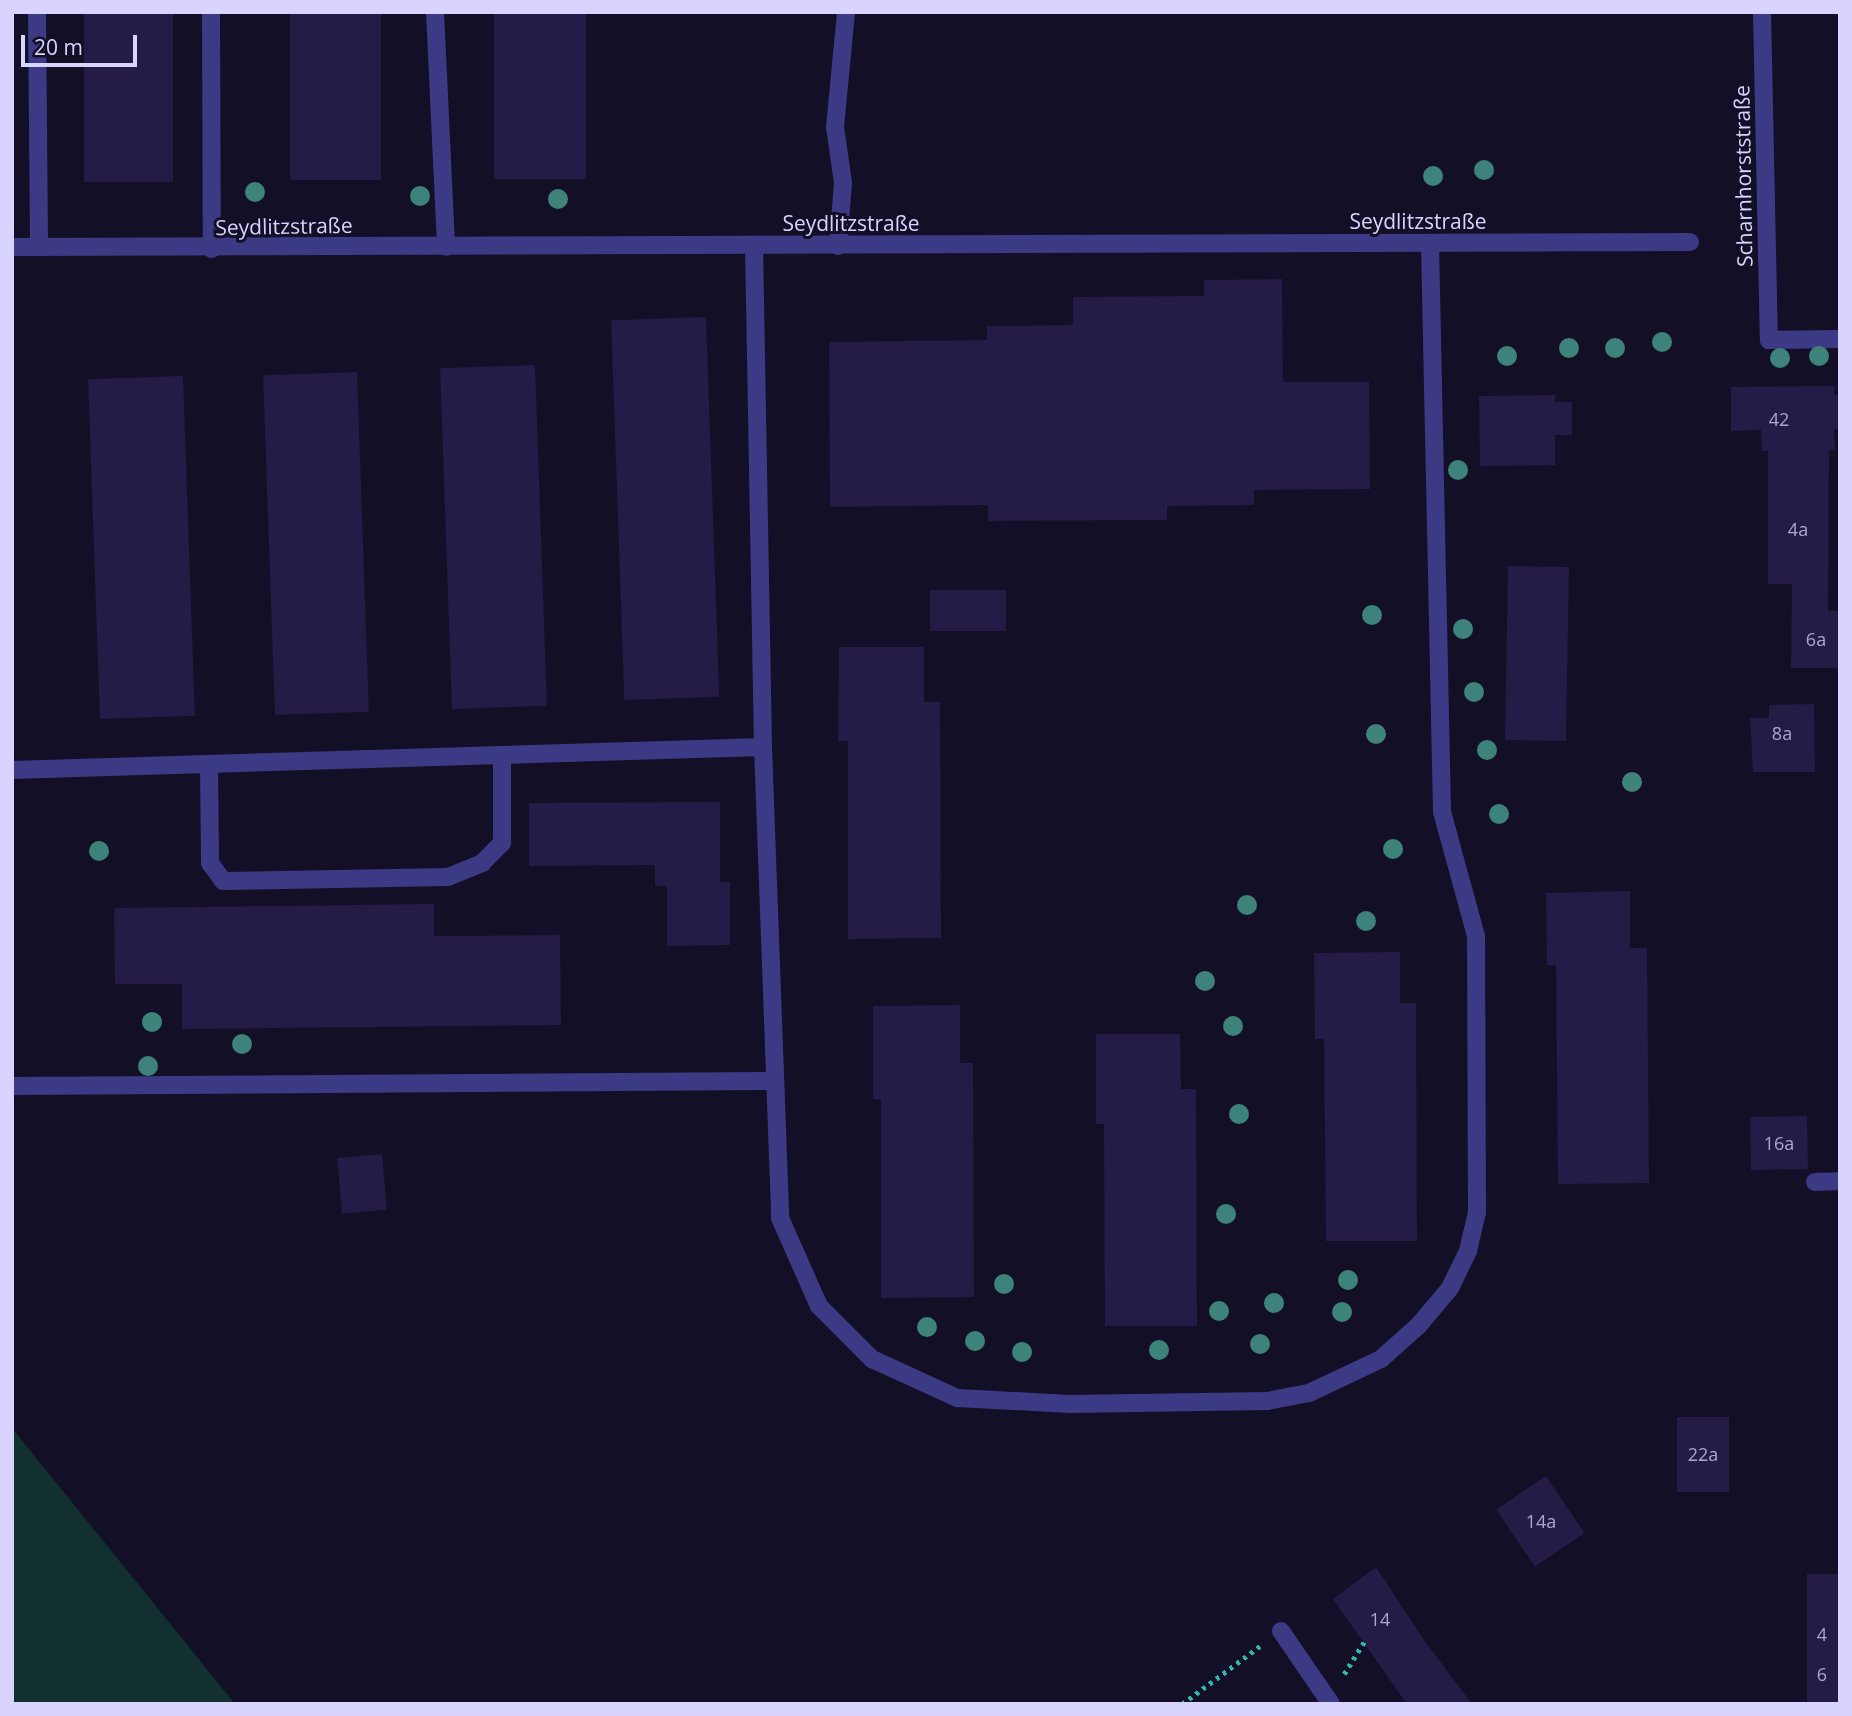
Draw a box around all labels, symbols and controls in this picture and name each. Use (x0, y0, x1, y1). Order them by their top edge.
scale bar (24, 21, 140, 65)
text: 20 m (34, 33, 83, 61)
street label: Scharnhorststraße (1729, 85, 1757, 267)
street label: Seydlitzstraße (1349, 208, 1487, 234)
street label: Seydlitzstraße (782, 210, 920, 236)
street label: Seydlitzstraße (215, 212, 353, 240)
house number: 42 (1769, 408, 1789, 430)
house number: 4a (1788, 518, 1808, 540)
house number: 6a (1806, 628, 1826, 650)
house number: 8a (1772, 722, 1792, 744)
house number: 16a (1764, 1132, 1794, 1154)
house number: 22a (1688, 1443, 1718, 1465)
house number: 14a (1526, 1510, 1556, 1532)
house number: 14 (1370, 1608, 1390, 1630)
house number: 4 (1817, 1623, 1827, 1645)
house number: 6 (1817, 1663, 1827, 1685)

